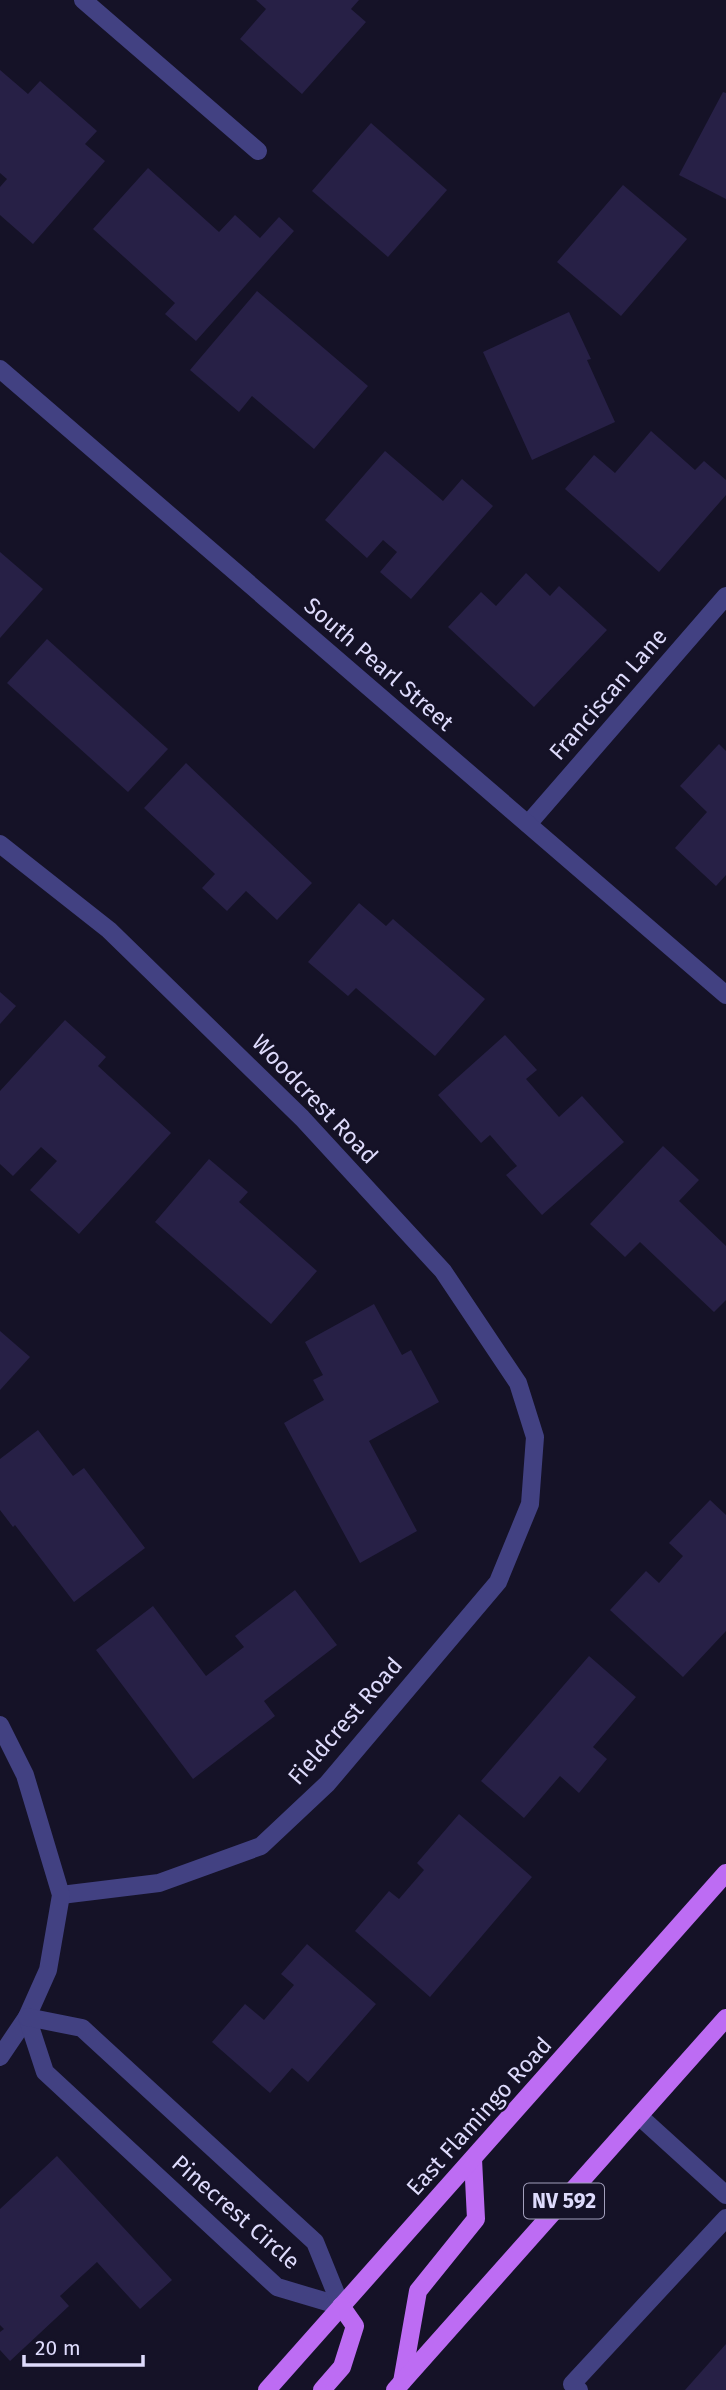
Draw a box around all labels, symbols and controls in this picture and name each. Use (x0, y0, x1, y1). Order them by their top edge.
street label: South Pearl Street (299, 591, 460, 737)
street label: Franciscan Lane (543, 622, 673, 766)
street label: Woodcrest Road (246, 1028, 384, 1170)
street label: Fieldcrest Road (282, 1652, 408, 1790)
street label: East Flamingo Road (401, 2031, 557, 2201)
street label: Pinecrest Circle (166, 2149, 306, 2275)
road number: NV 592 (524, 2184, 604, 2218)
scale bar (24, 2324, 144, 2368)
text: 20 m (35, 2335, 81, 2361)

